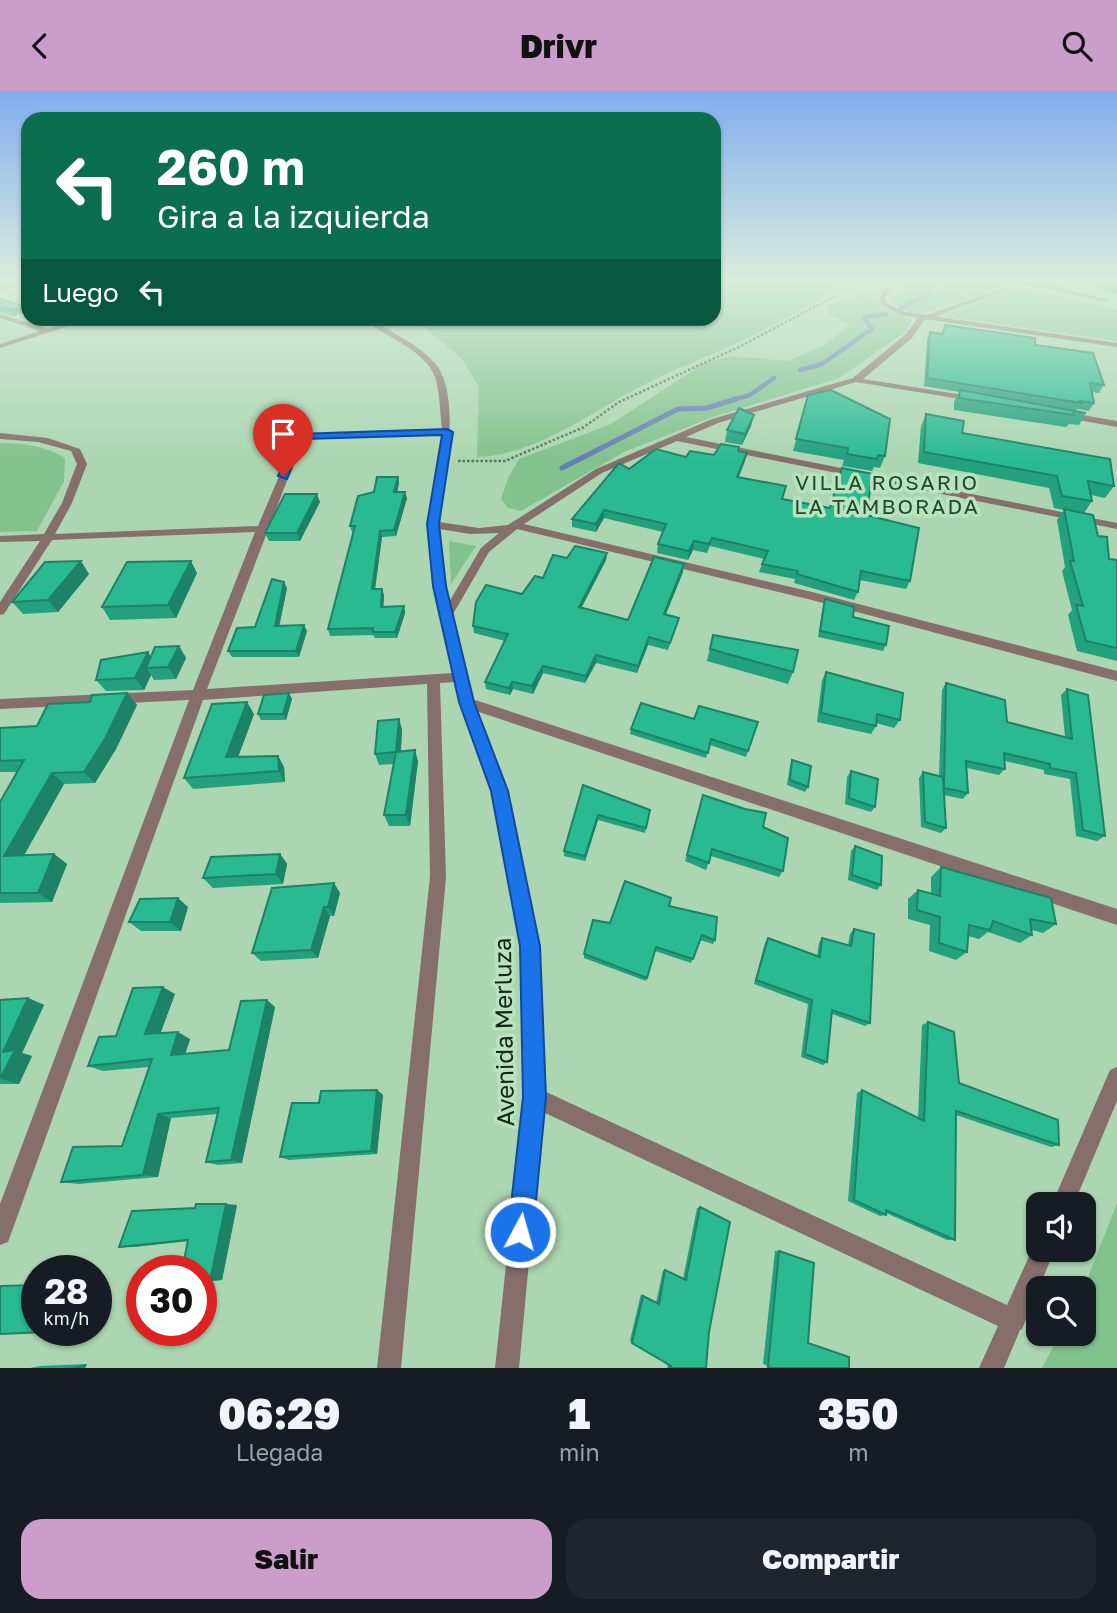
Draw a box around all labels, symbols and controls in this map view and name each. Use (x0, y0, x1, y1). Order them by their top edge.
icon: back (21, 27, 59, 65)
text: Drivr (520, 27, 597, 65)
icon: search (1058, 27, 1096, 65)
text: 260 m (157, 137, 305, 196)
icon: left (42, 140, 133, 231)
text: Gira a la izquierda (157, 197, 430, 235)
icon: left (133, 273, 171, 311)
text: Luego (42, 277, 119, 308)
pin (253, 404, 313, 476)
icon: arrive (264, 415, 302, 453)
district label: VILLA ROSARIO LA TAMBORADA (794, 469, 980, 519)
street label: Avenida Merluza (487, 937, 519, 1127)
map controls (1026, 1192, 1096, 1346)
button: sound (1026, 1192, 1096, 1262)
position arrow (483, 1195, 557, 1269)
speed limit sign: 30 (126, 1255, 217, 1346)
text: 28 (45, 1270, 88, 1312)
button: search (1026, 1276, 1096, 1346)
text: km/h (44, 1307, 89, 1329)
text: 06:29 (218, 1388, 341, 1438)
text: 1 (568, 1388, 590, 1438)
text: 350 (818, 1388, 899, 1438)
text: Llegada (236, 1438, 323, 1466)
text: min (559, 1438, 600, 1466)
text: m (848, 1438, 868, 1466)
button: Salir (21, 1519, 552, 1599)
button: Compartir (566, 1519, 1096, 1599)

